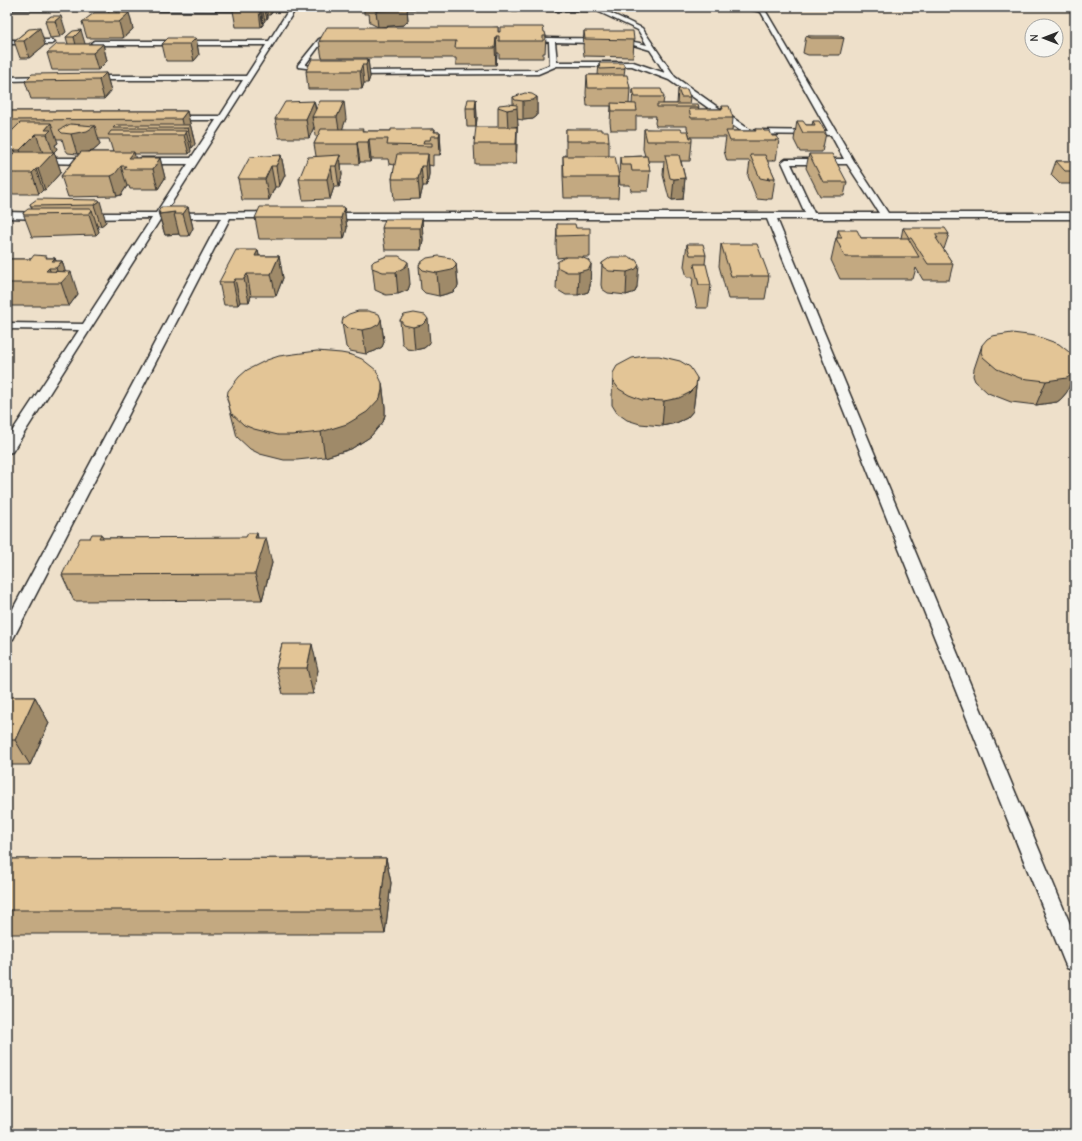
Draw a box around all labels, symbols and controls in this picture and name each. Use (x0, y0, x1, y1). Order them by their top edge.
north arrow (1024, 18, 1064, 58)
text: N (1028, 34, 1041, 42)

